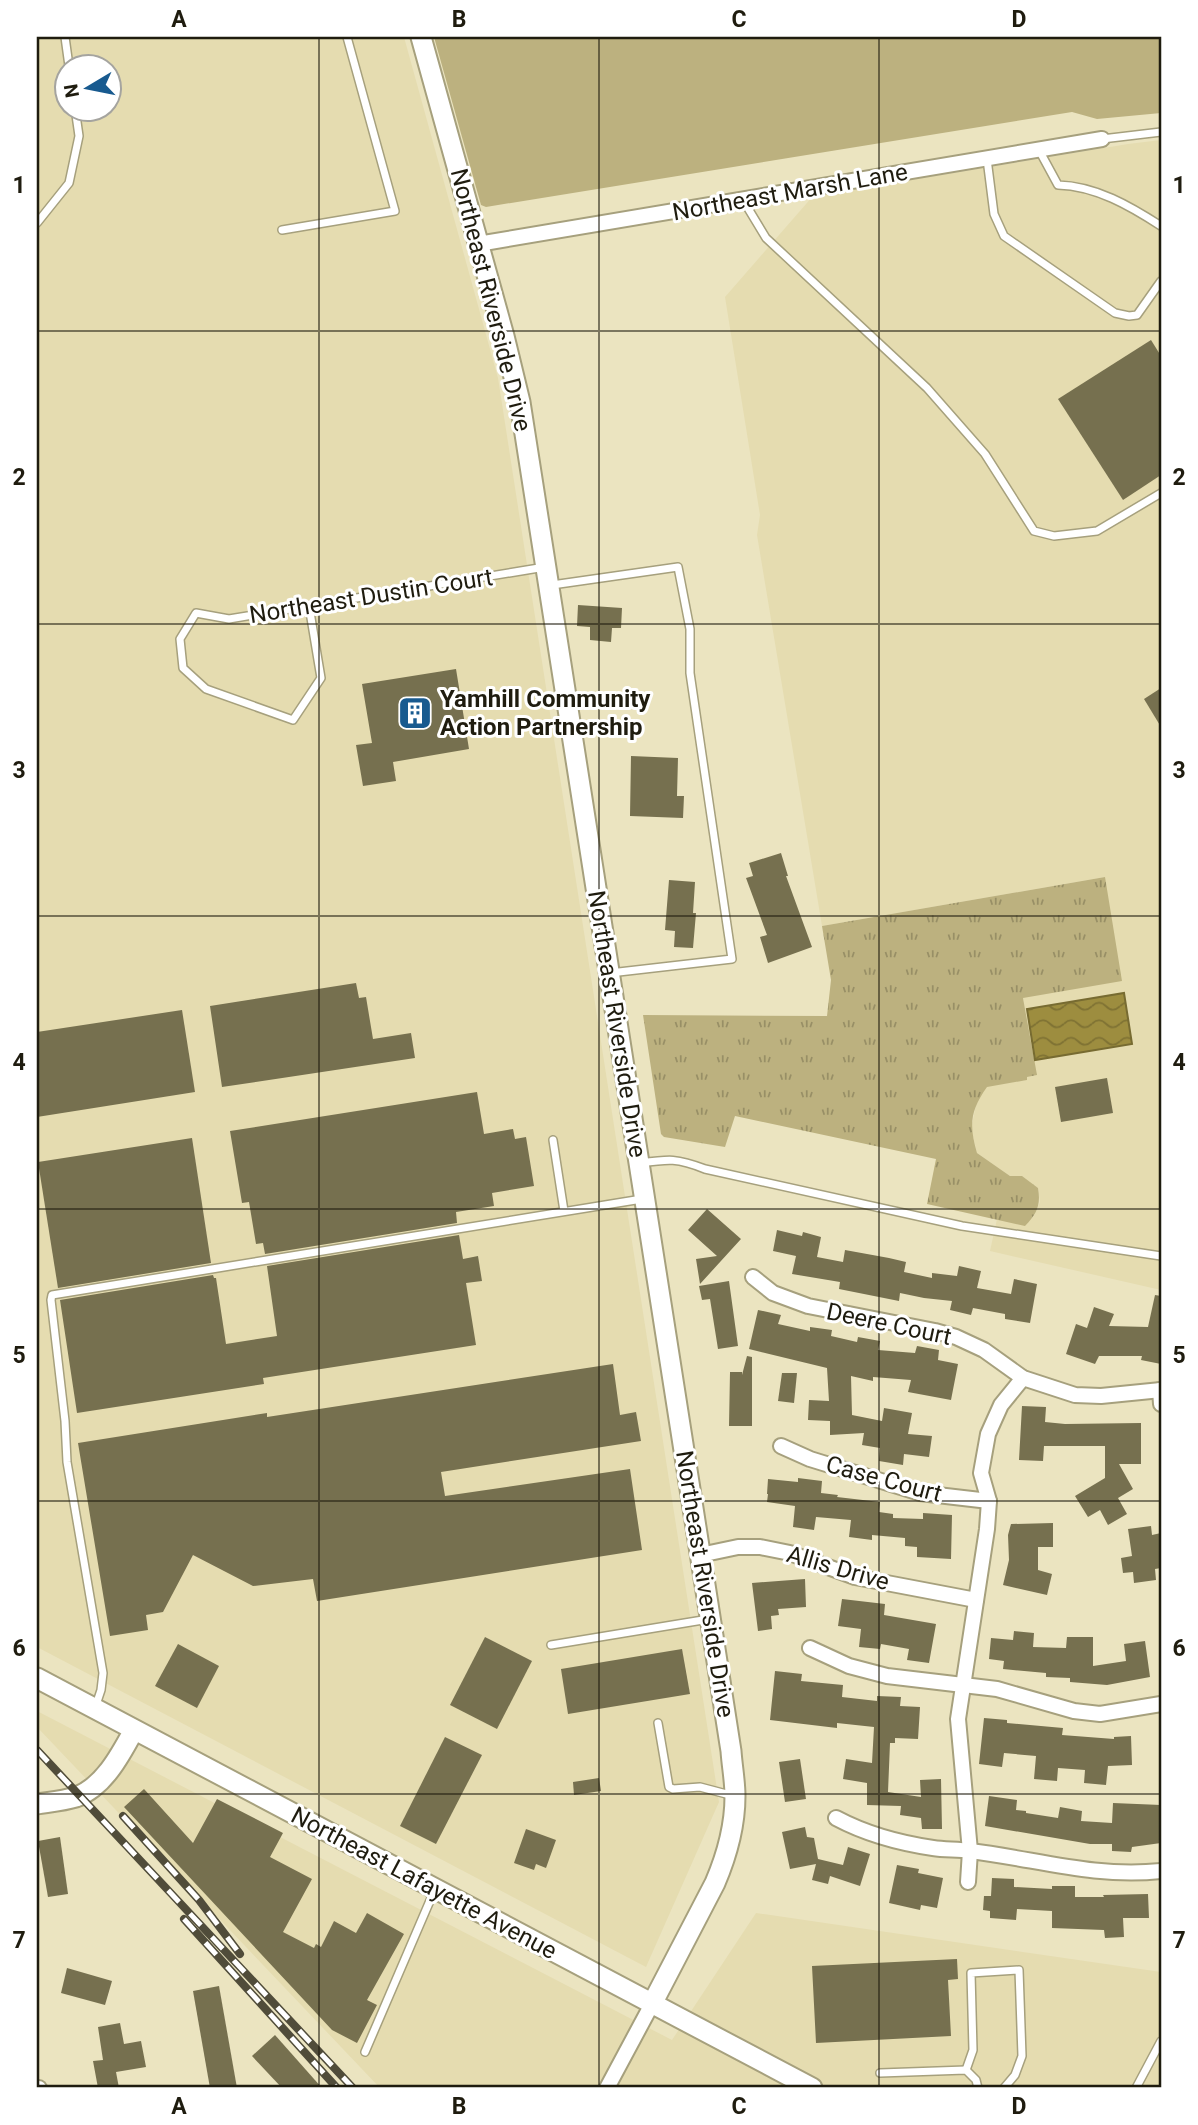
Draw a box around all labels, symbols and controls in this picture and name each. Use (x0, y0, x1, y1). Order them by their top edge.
text: A (171, 6, 187, 33)
text: B (452, 6, 466, 33)
text: C (731, 6, 747, 33)
text: D (1012, 6, 1026, 33)
north arrow (52, 52, 122, 122)
text: N (59, 82, 84, 99)
street label: Northeast Marsh Lane (670, 158, 910, 226)
street label: Northeast Riverside Drive (445, 166, 537, 434)
text: 1 (12, 172, 26, 199)
text: 1 (1172, 172, 1186, 199)
text: 2 (12, 464, 26, 491)
text: 2 (1172, 464, 1186, 491)
street label: Northeast Dustin Court (247, 563, 495, 629)
place label: Yamhill Community Action Partnership (440, 685, 651, 741)
building icon: Yamhill Community Action Partnership (396, 694, 434, 732)
text: 3 (12, 757, 26, 784)
text: 3 (1172, 757, 1186, 784)
street label: Northeast Riverside Drive (582, 889, 652, 1159)
text: 4 (12, 1049, 26, 1076)
text: 4 (1172, 1049, 1186, 1076)
street label: Deere Court (824, 1297, 954, 1351)
text: 5 (12, 1342, 26, 1369)
text: 5 (1172, 1342, 1186, 1369)
street label: Northeast Riverside Drive (670, 1449, 740, 1719)
street label: Case Court (823, 1450, 945, 1508)
street label: Allis Drive (783, 1540, 893, 1596)
text: 6 (12, 1635, 26, 1662)
text: 6 (1172, 1635, 1186, 1662)
street label: Northeast Lafayette Avenue (286, 1801, 562, 1965)
text: 7 (12, 1927, 26, 1954)
text: 7 (1172, 1927, 1186, 1954)
text: A (171, 2093, 187, 2120)
text: B (452, 2093, 466, 2120)
text: C (731, 2093, 747, 2120)
text: D (1012, 2093, 1026, 2120)

